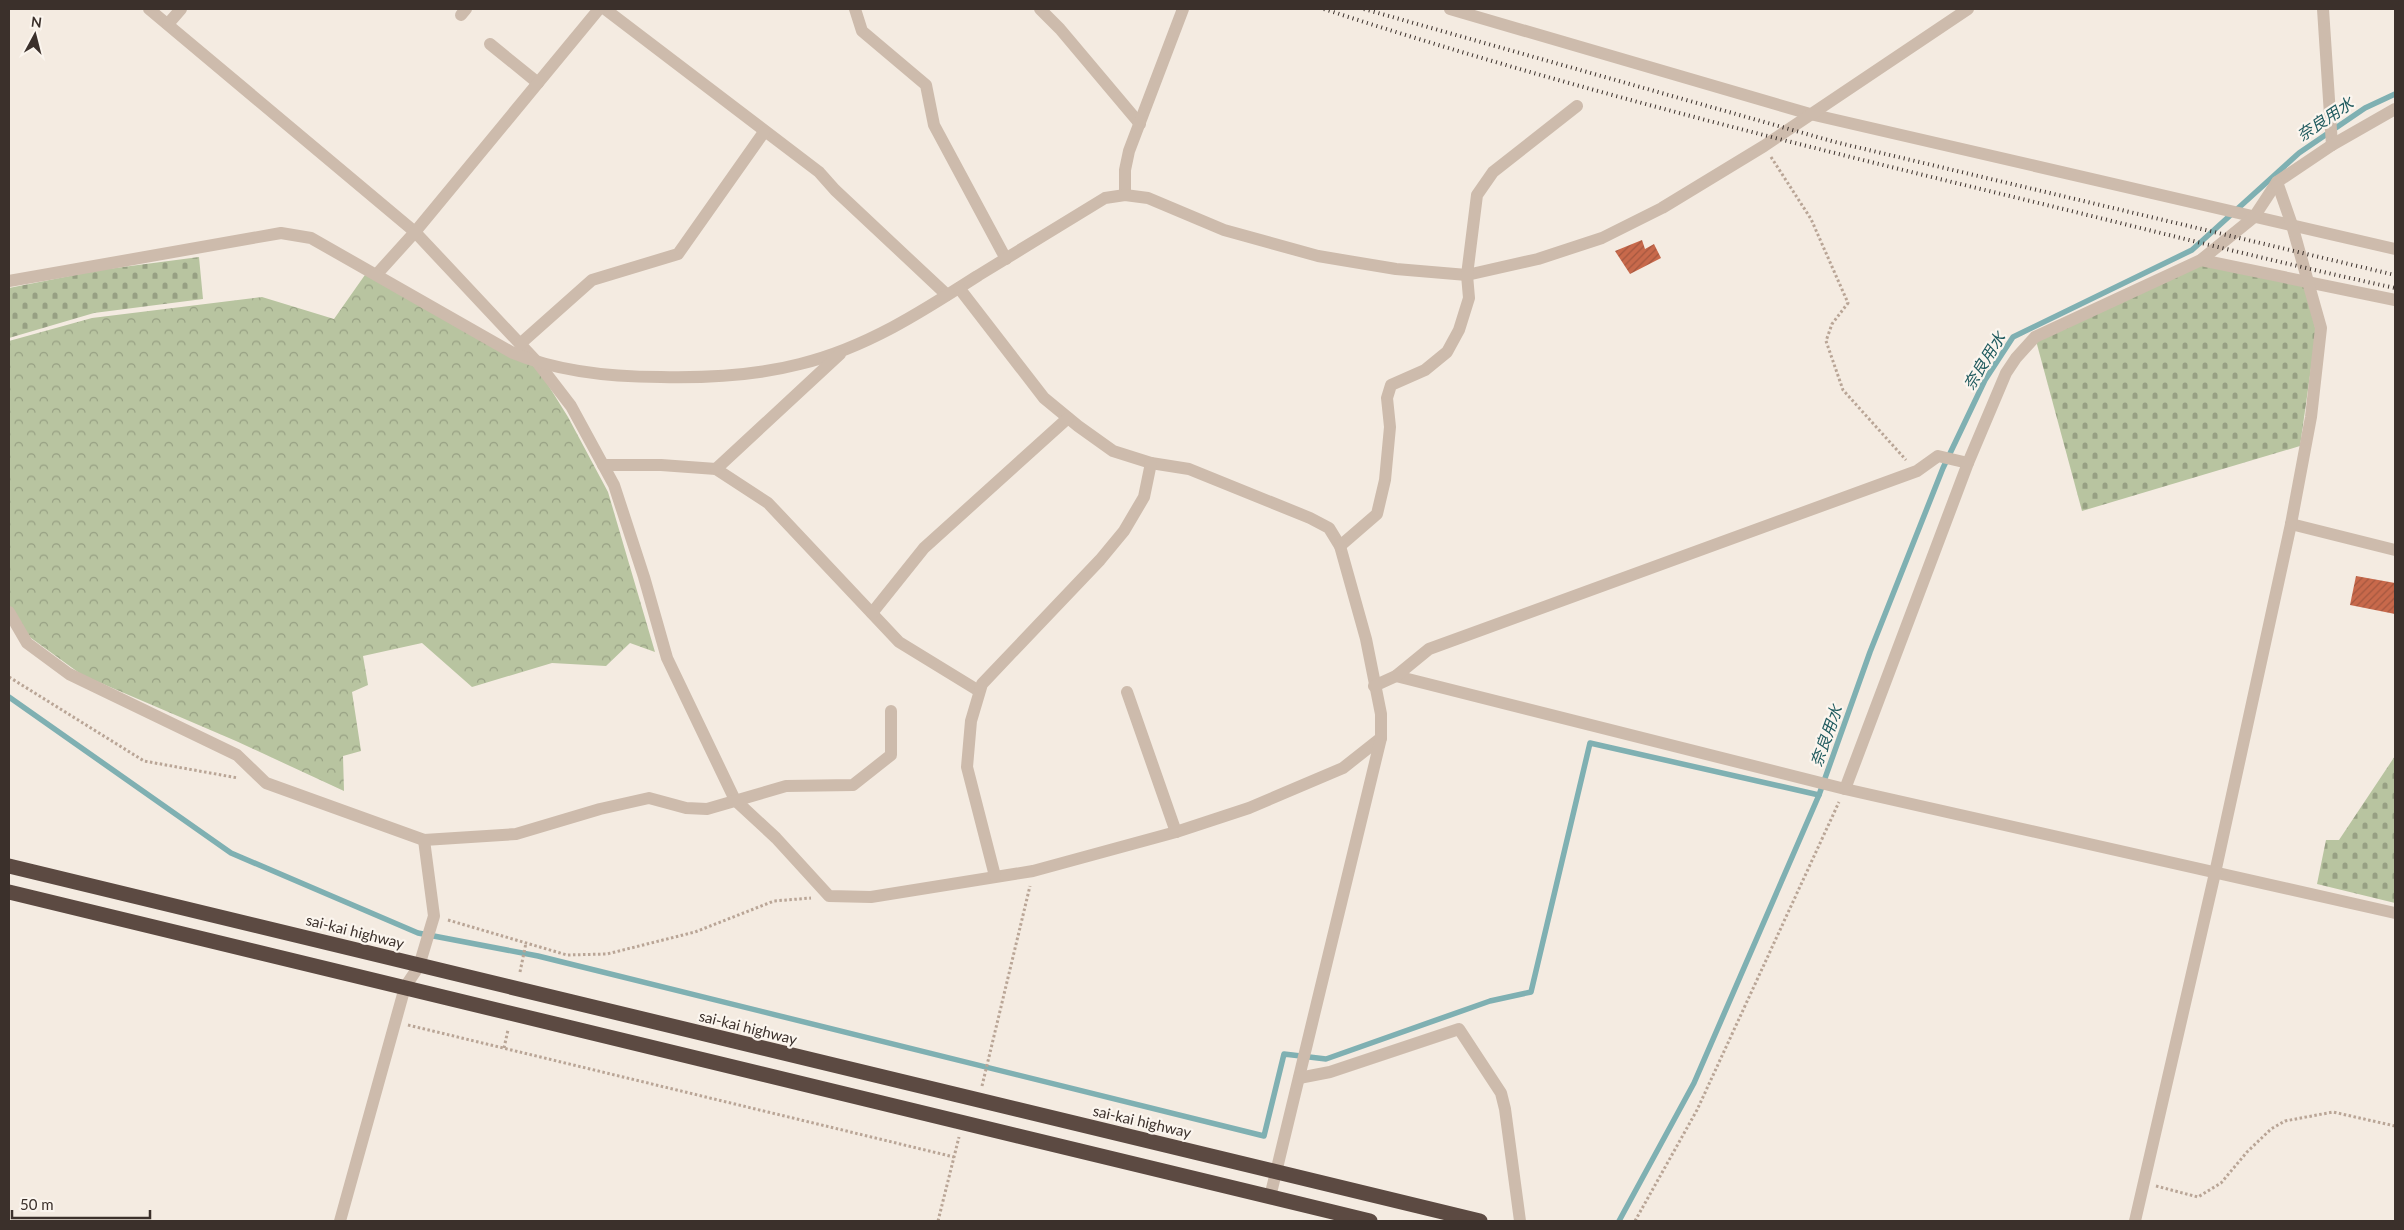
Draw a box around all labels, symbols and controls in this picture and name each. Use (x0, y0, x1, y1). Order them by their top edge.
north arrow (10, 10, 60, 60)
text: N (30, 13, 43, 31)
water label: 奈良用水 (2293, 92, 2358, 144)
water label: 奈良用水 (1959, 327, 2010, 393)
water label: 奈良用水 (1806, 701, 1846, 769)
street label: sai-kai highway (304, 910, 406, 952)
street label: sai-kai highway (697, 1006, 799, 1048)
street label: sai-kai highway (1091, 1101, 1193, 1141)
scale bar (12, 1188, 150, 1220)
text: 50 m (20, 1195, 54, 1213)

